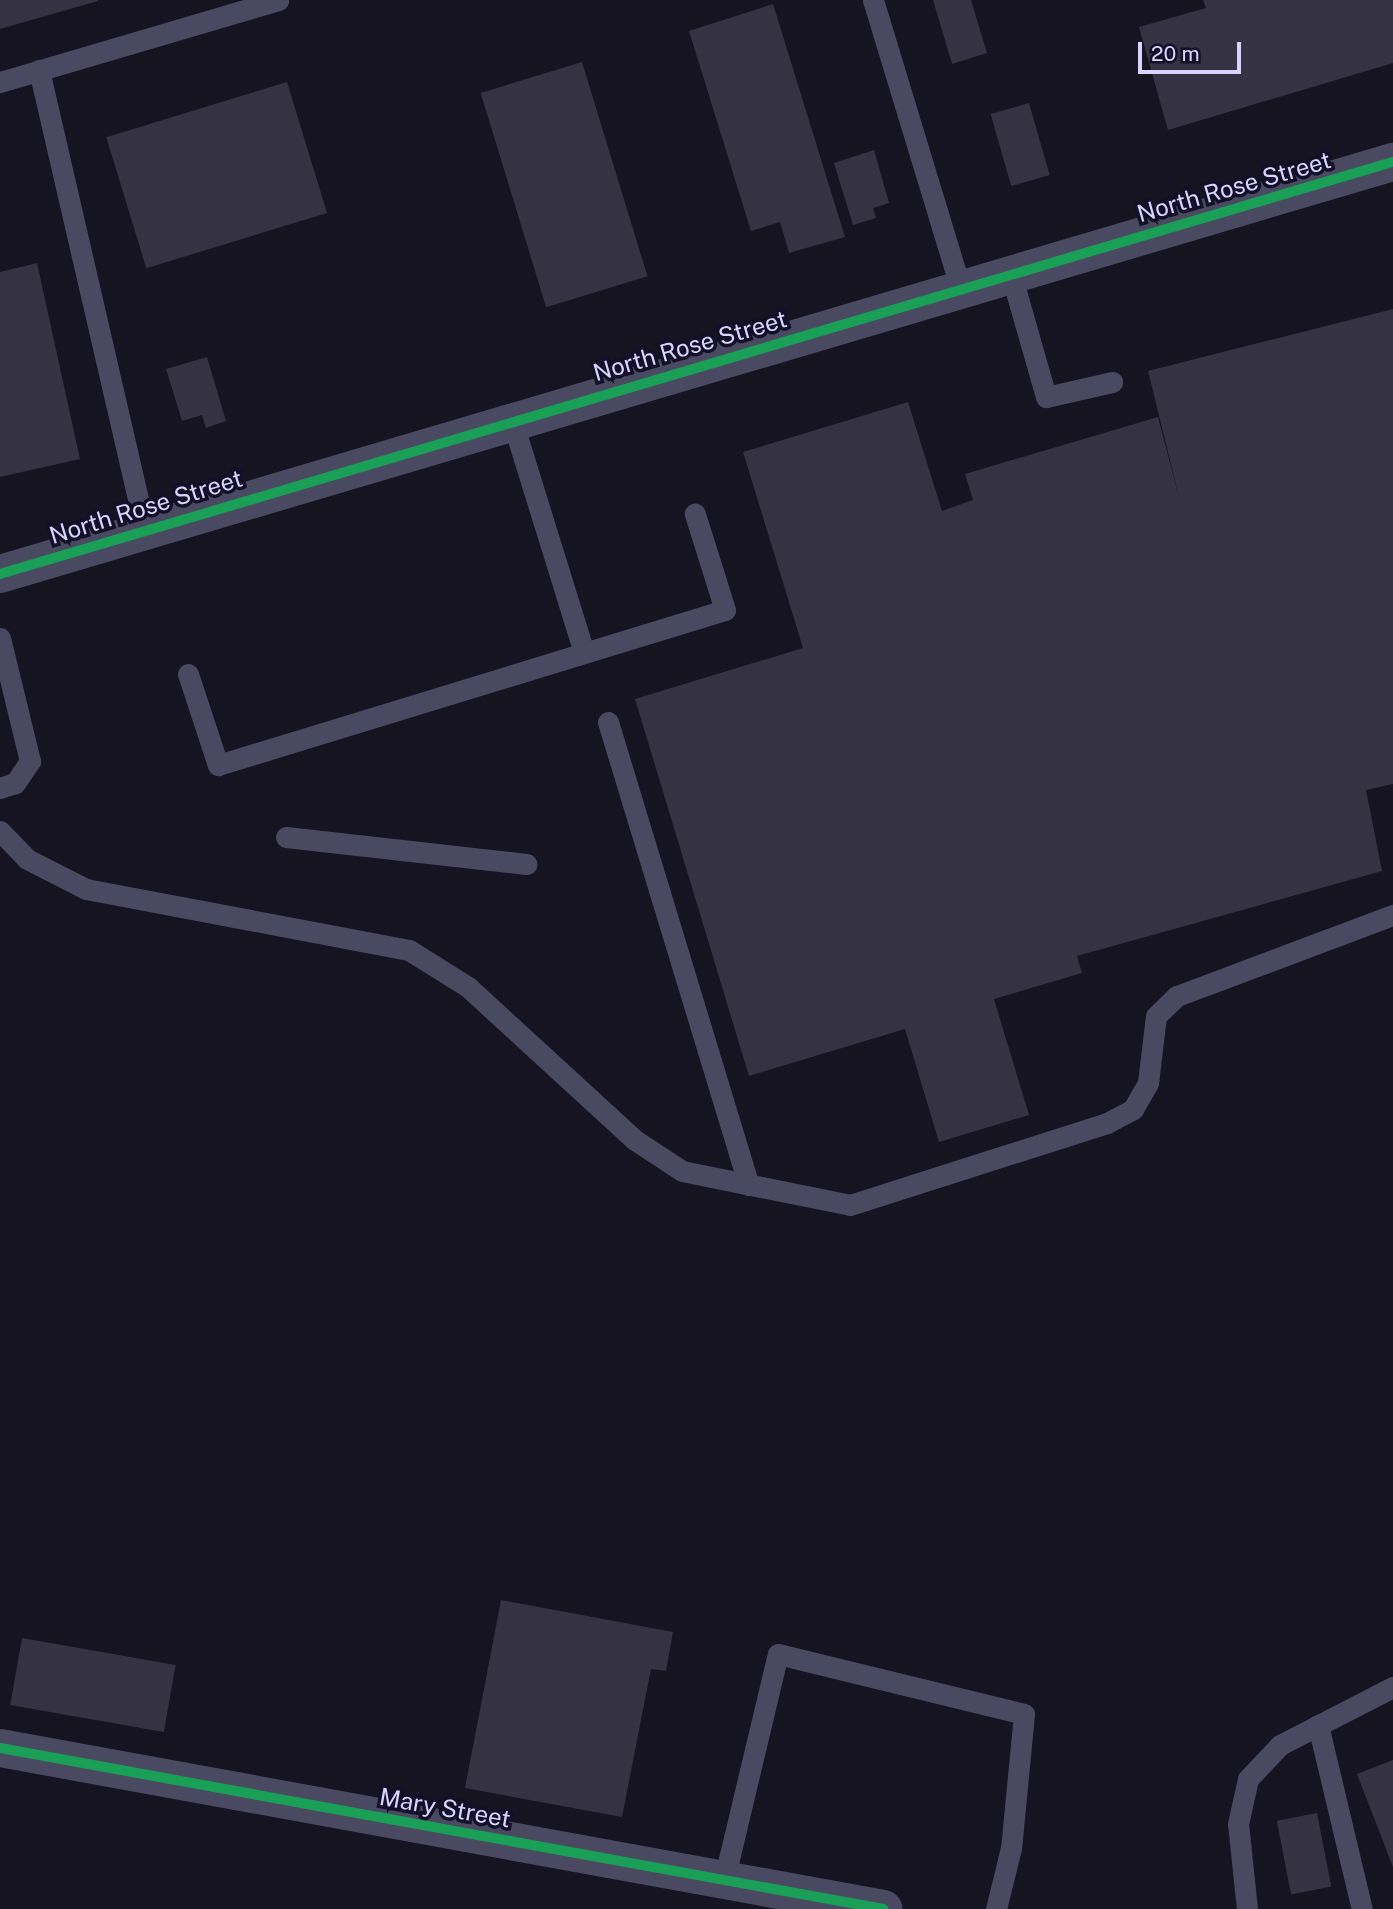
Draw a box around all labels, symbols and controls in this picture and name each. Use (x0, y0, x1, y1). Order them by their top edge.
scale bar (1141, 28, 1244, 72)
text: 20 m (1151, 41, 1200, 66)
street label: North Rose Street (1134, 146, 1334, 228)
street label: North Rose Street (590, 305, 790, 387)
street label: North Rose Street (46, 464, 246, 550)
street label: Mary Street (377, 1782, 513, 1834)

